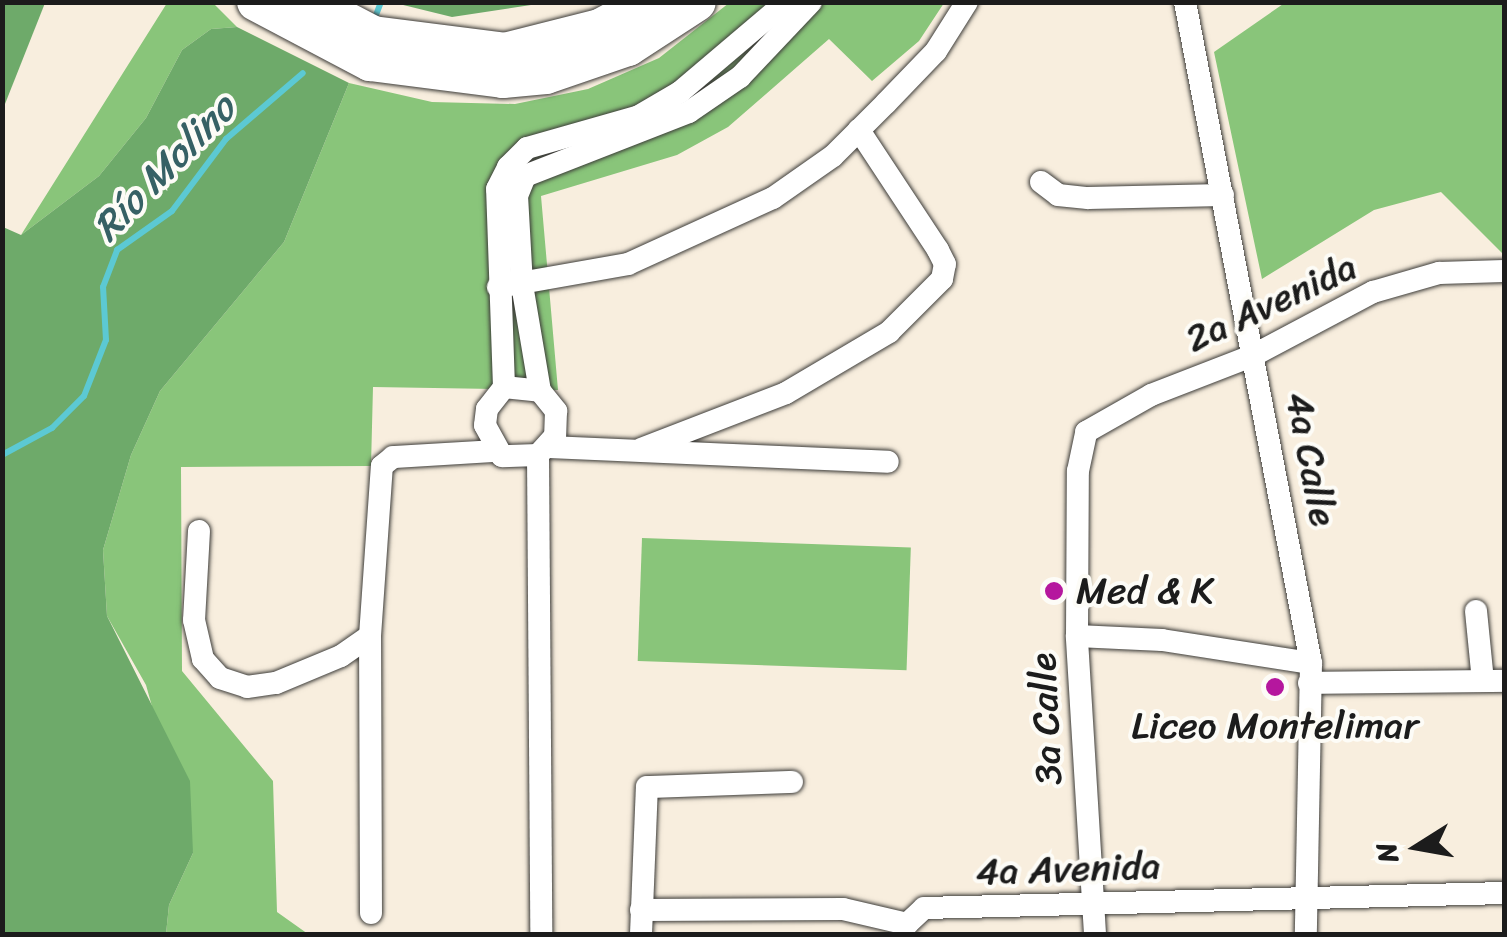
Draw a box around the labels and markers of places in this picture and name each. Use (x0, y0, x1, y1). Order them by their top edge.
place label: Med & K (1076, 568, 1214, 614)
marker: Med & K (1041, 578, 1067, 604)
marker: Liceo Montelimar (1264, 676, 1286, 698)
place label: Liceo Montelimar (1131, 703, 1419, 749)

